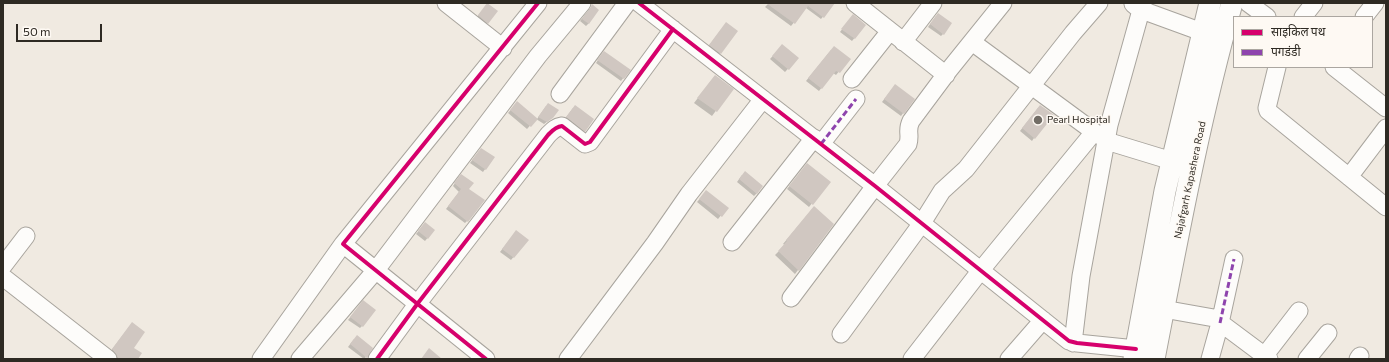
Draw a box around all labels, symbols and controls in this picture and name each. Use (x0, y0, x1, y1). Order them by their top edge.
scale bar (18, 16, 104, 42)
legend (1233, 16, 1373, 68)
text: 50 m (23, 24, 51, 38)
text: साइकिल पथ (1271, 24, 1325, 38)
text: पगडंडी (1271, 44, 1301, 58)
marker: Pearl Hospital (1032, 114, 1044, 126)
place label: Pearl Hospital (1047, 114, 1110, 126)
street label: Najafgarh Kapashera Road (1172, 120, 1208, 240)

